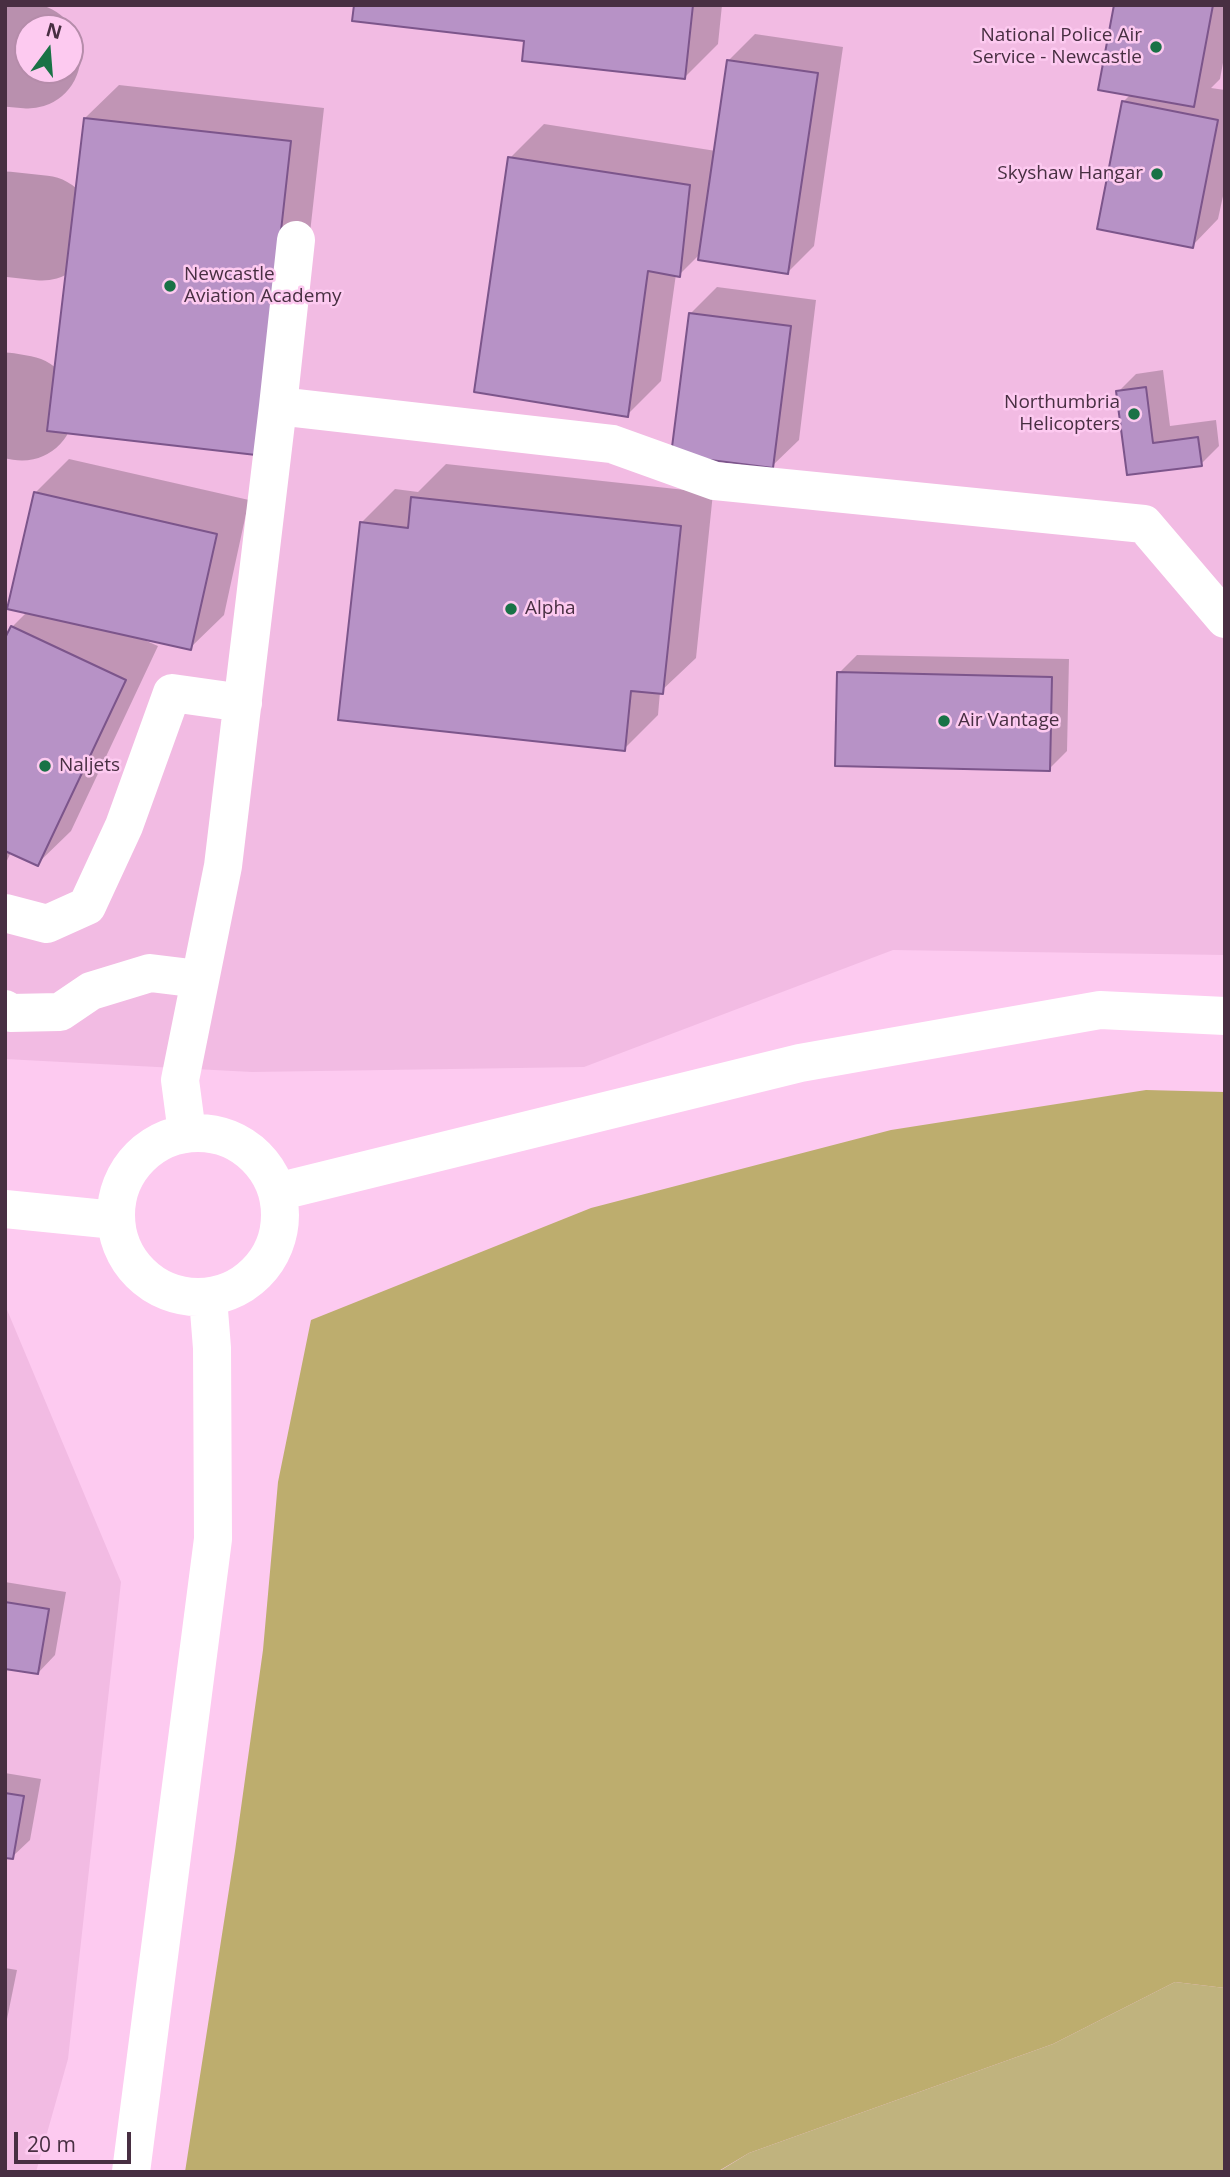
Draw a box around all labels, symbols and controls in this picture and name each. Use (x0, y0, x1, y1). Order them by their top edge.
north arrow (14, 14, 84, 84)
text: N (43, 16, 65, 45)
place label: National Police Air Service - Newcastle (972, 25, 1142, 69)
marker: National Police Air Service - Newcastle (1148, 39, 1164, 55)
place label: Skyshaw Hangar (997, 163, 1143, 185)
marker: Skyshaw Hangar (1149, 166, 1165, 182)
place label: Newcastle Aviation Academy (184, 264, 342, 308)
marker: Newcastle Aviation Academy (162, 278, 178, 294)
place label: Northumbria Helicopters (1004, 392, 1120, 436)
marker: Northumbria Helicopters (1126, 406, 1142, 422)
place label: Alpha (525, 598, 576, 620)
marker: Alpha (503, 601, 519, 617)
place label: Air Vantage (958, 710, 1059, 732)
marker: Air Vantage (936, 713, 952, 729)
place label: Naljets (59, 755, 120, 777)
marker: Naljets (37, 758, 53, 774)
scale bar (18, 2118, 135, 2162)
text: 20 m (27, 2130, 76, 2158)

